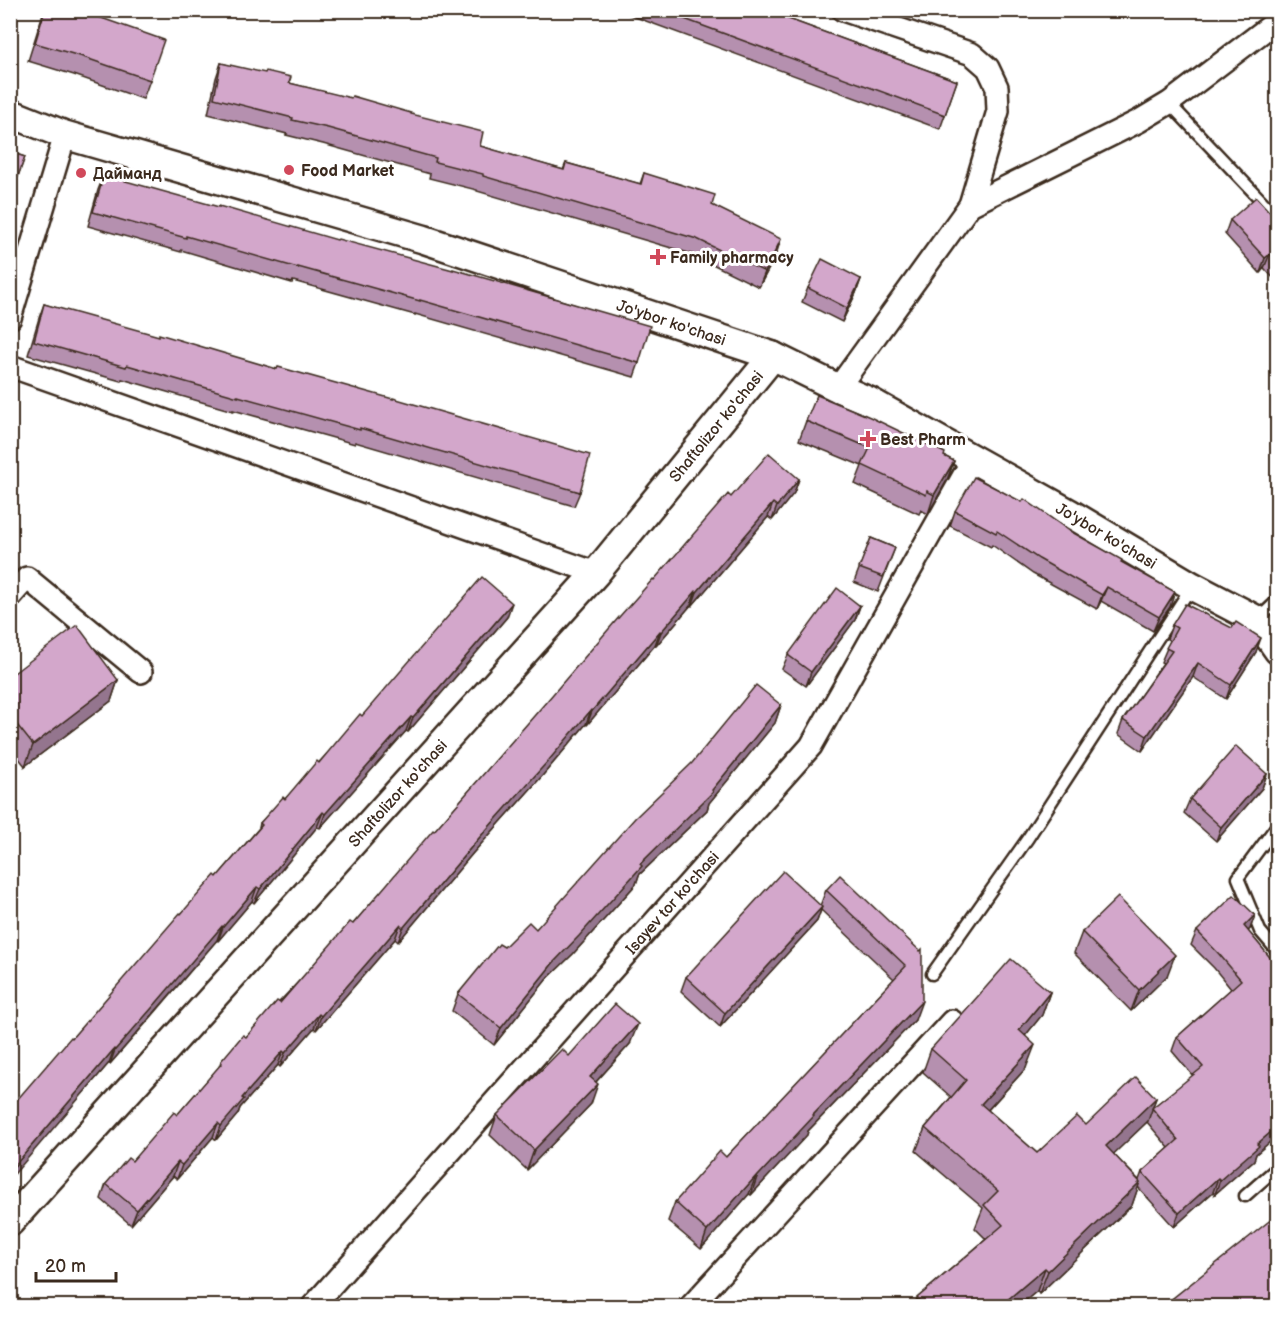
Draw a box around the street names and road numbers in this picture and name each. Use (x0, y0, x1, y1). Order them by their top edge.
street label: Jo'ybor ko'chasi (614, 296, 728, 351)
street label: Shaftolizor ko'chasi (666, 368, 768, 487)
street label: Jo'ybor ko'chasi (1052, 499, 1160, 574)
street label: Shaftolizor ko'chasi (345, 736, 452, 852)
street label: Isayev tor ko'chasi (622, 848, 724, 959)

